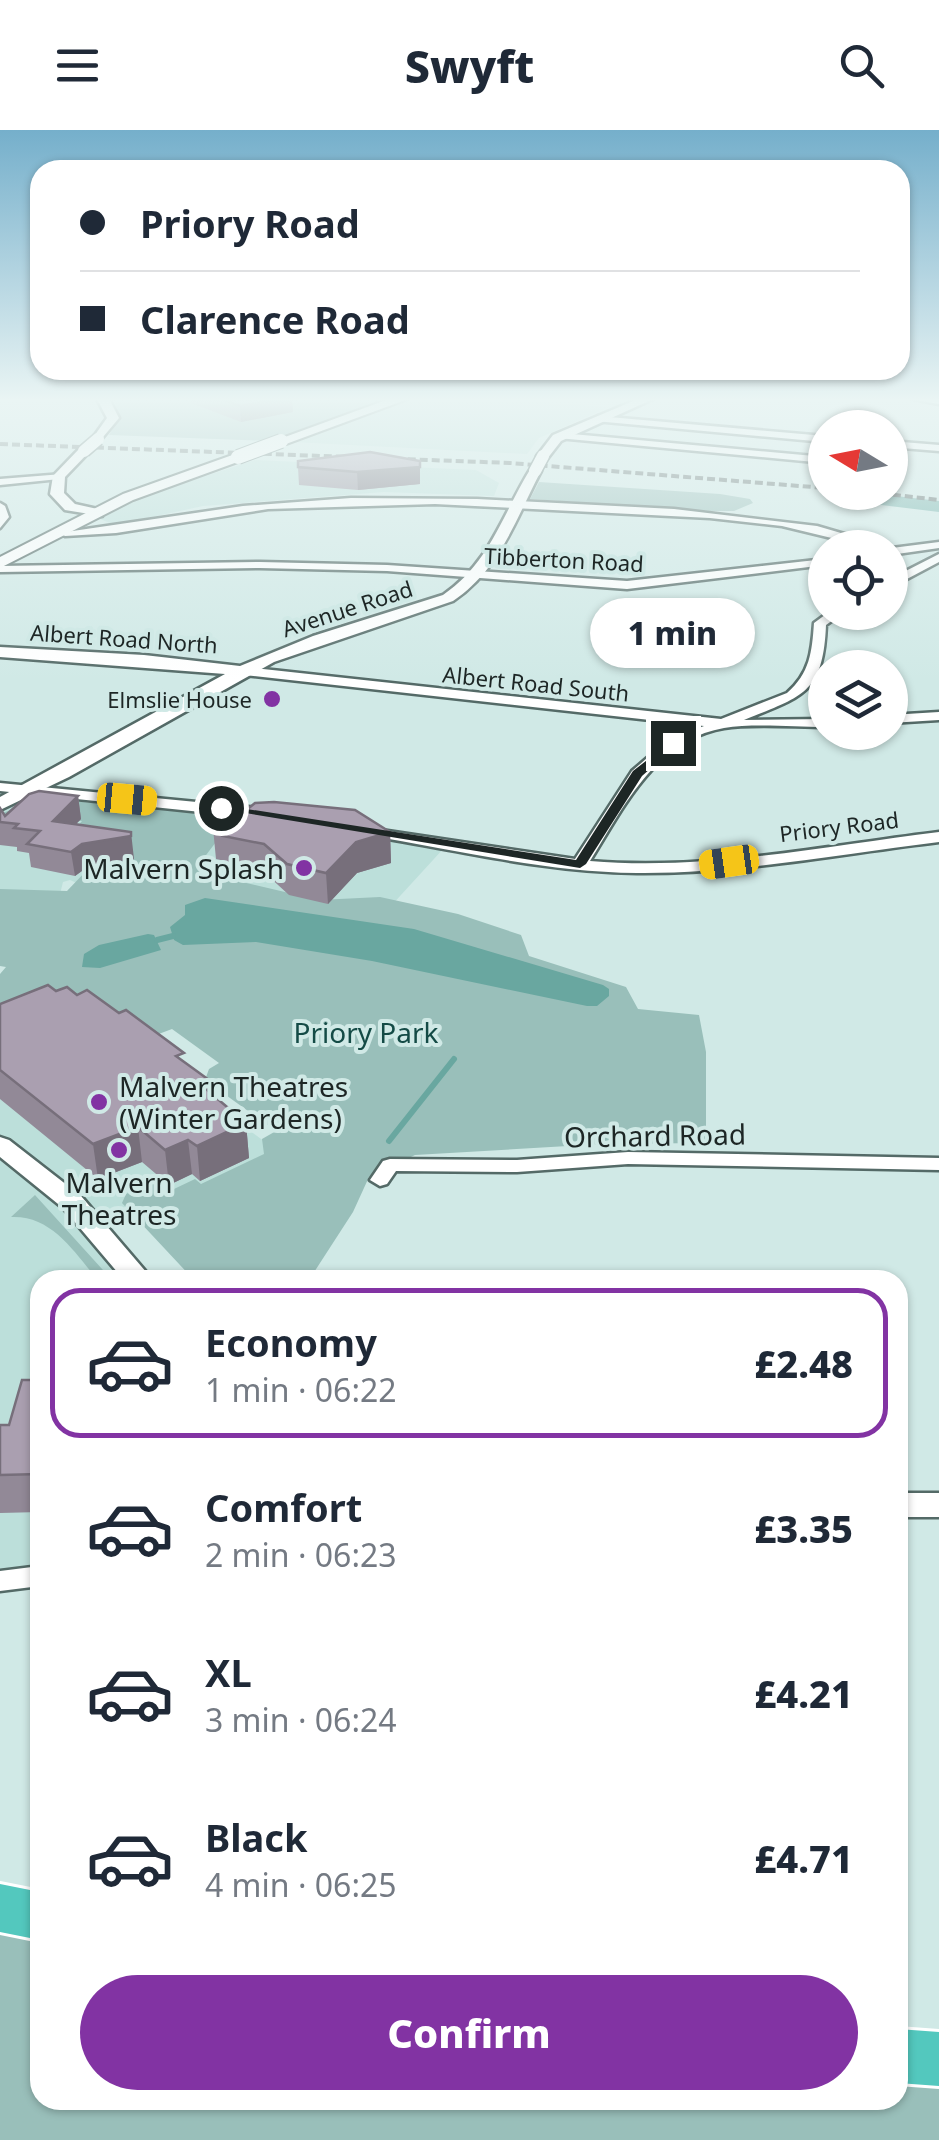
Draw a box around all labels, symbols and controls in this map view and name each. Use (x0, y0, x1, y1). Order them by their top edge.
text: Swyft (405, 35, 534, 96)
icon: menu (50, 38, 105, 93)
icon: search (834, 38, 889, 93)
text: Priory Road (140, 197, 360, 249)
text: Clarence Road (140, 293, 410, 345)
north arrow (808, 410, 908, 510)
map controls (808, 410, 908, 750)
button: locate (808, 530, 908, 630)
street label: Tibberton Road (483, 540, 645, 578)
street label: Avenue Road (278, 573, 416, 643)
callout: 1 min (590, 598, 756, 668)
text: 1 min (628, 611, 717, 654)
street label: Albert Road North (29, 616, 219, 660)
button: layers (808, 650, 908, 750)
street label: Albert Road South (441, 658, 631, 708)
place label: Elmslie House (107, 684, 252, 714)
marker: Elmslie House (261, 688, 283, 710)
route end (651, 721, 696, 766)
car (96, 781, 158, 817)
route start (199, 786, 244, 831)
street label: Priory Road (777, 804, 901, 848)
car (697, 843, 761, 881)
place label: Malvern Splash (83, 849, 284, 887)
marker: Malvern Splash (293, 857, 315, 879)
park label: Priory Park (294, 1013, 439, 1051)
place label: Malvern Theatres (Winter Gardens) (119, 1067, 348, 1137)
marker: Malvern Theatres (Winter Gardens) (88, 1091, 110, 1113)
street label: Orchard Road (564, 1114, 746, 1156)
marker: Malvern Theatres (108, 1139, 130, 1161)
place label: Malvern Theatres (62, 1163, 176, 1233)
text: Economy (205, 1316, 377, 1368)
icon: car (85, 1318, 175, 1408)
text: £2.48 (754, 1337, 853, 1389)
text: 1 min · 06:22 (205, 1368, 397, 1411)
text: Comfort (205, 1481, 362, 1533)
icon: car (85, 1483, 175, 1573)
text: £3.35 (754, 1502, 853, 1554)
text: 2 min · 06:23 (205, 1533, 397, 1576)
text: XL (205, 1646, 252, 1698)
icon: car (85, 1648, 175, 1738)
text: £4.21 (754, 1667, 853, 1719)
text: 3 min · 06:24 (205, 1698, 397, 1741)
text: Black (205, 1811, 308, 1863)
icon: car (85, 1813, 175, 1903)
text: £4.71 (754, 1832, 853, 1884)
text: 4 min · 06:25 (205, 1863, 397, 1906)
button: Confirm (80, 1975, 858, 2090)

